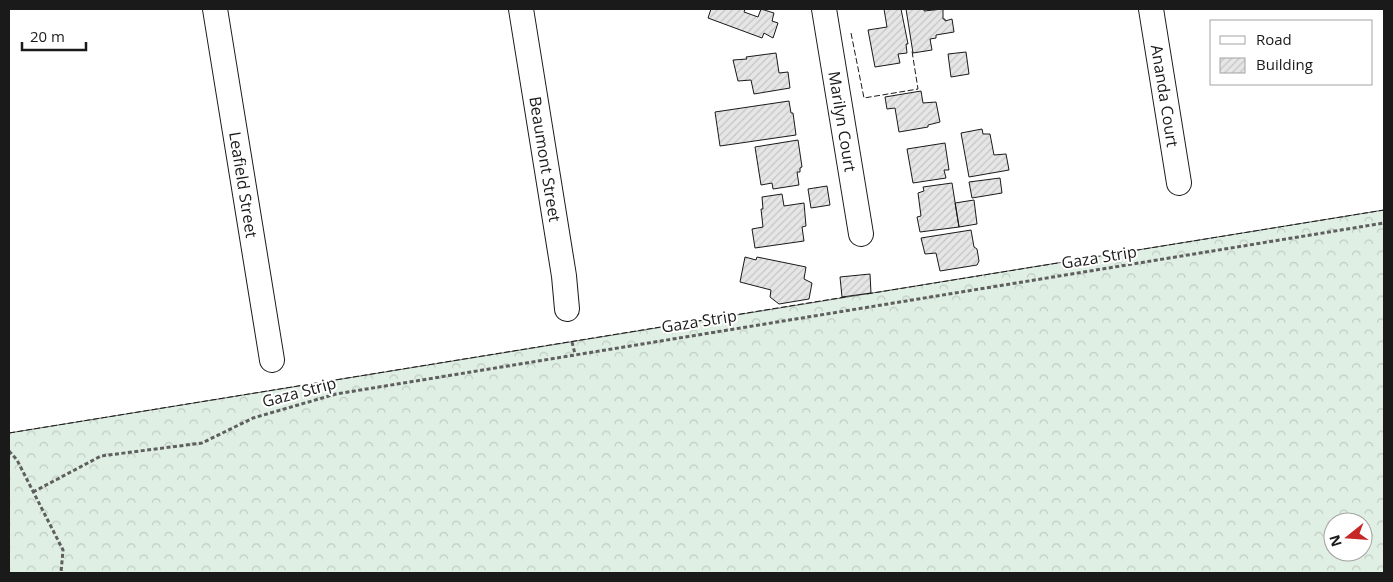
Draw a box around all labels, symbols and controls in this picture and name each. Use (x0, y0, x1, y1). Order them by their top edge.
scale bar (22, 20, 86, 52)
legend (1210, 20, 1373, 85)
text: 20 m (30, 26, 65, 46)
text: Road (1256, 29, 1292, 49)
street label: Ananda Court (1146, 43, 1184, 149)
text: Building (1256, 54, 1313, 74)
street label: Marilyn Court (823, 70, 862, 174)
street label: Beaumont Street (524, 95, 566, 224)
street label: Leafield Street (224, 130, 263, 240)
street label: Gaza Strip (1060, 240, 1138, 274)
street label: Gaza Strip (660, 304, 738, 338)
street label: Gaza Strip (259, 372, 339, 412)
north arrow (1323, 512, 1373, 562)
text: N (1324, 533, 1346, 549)

